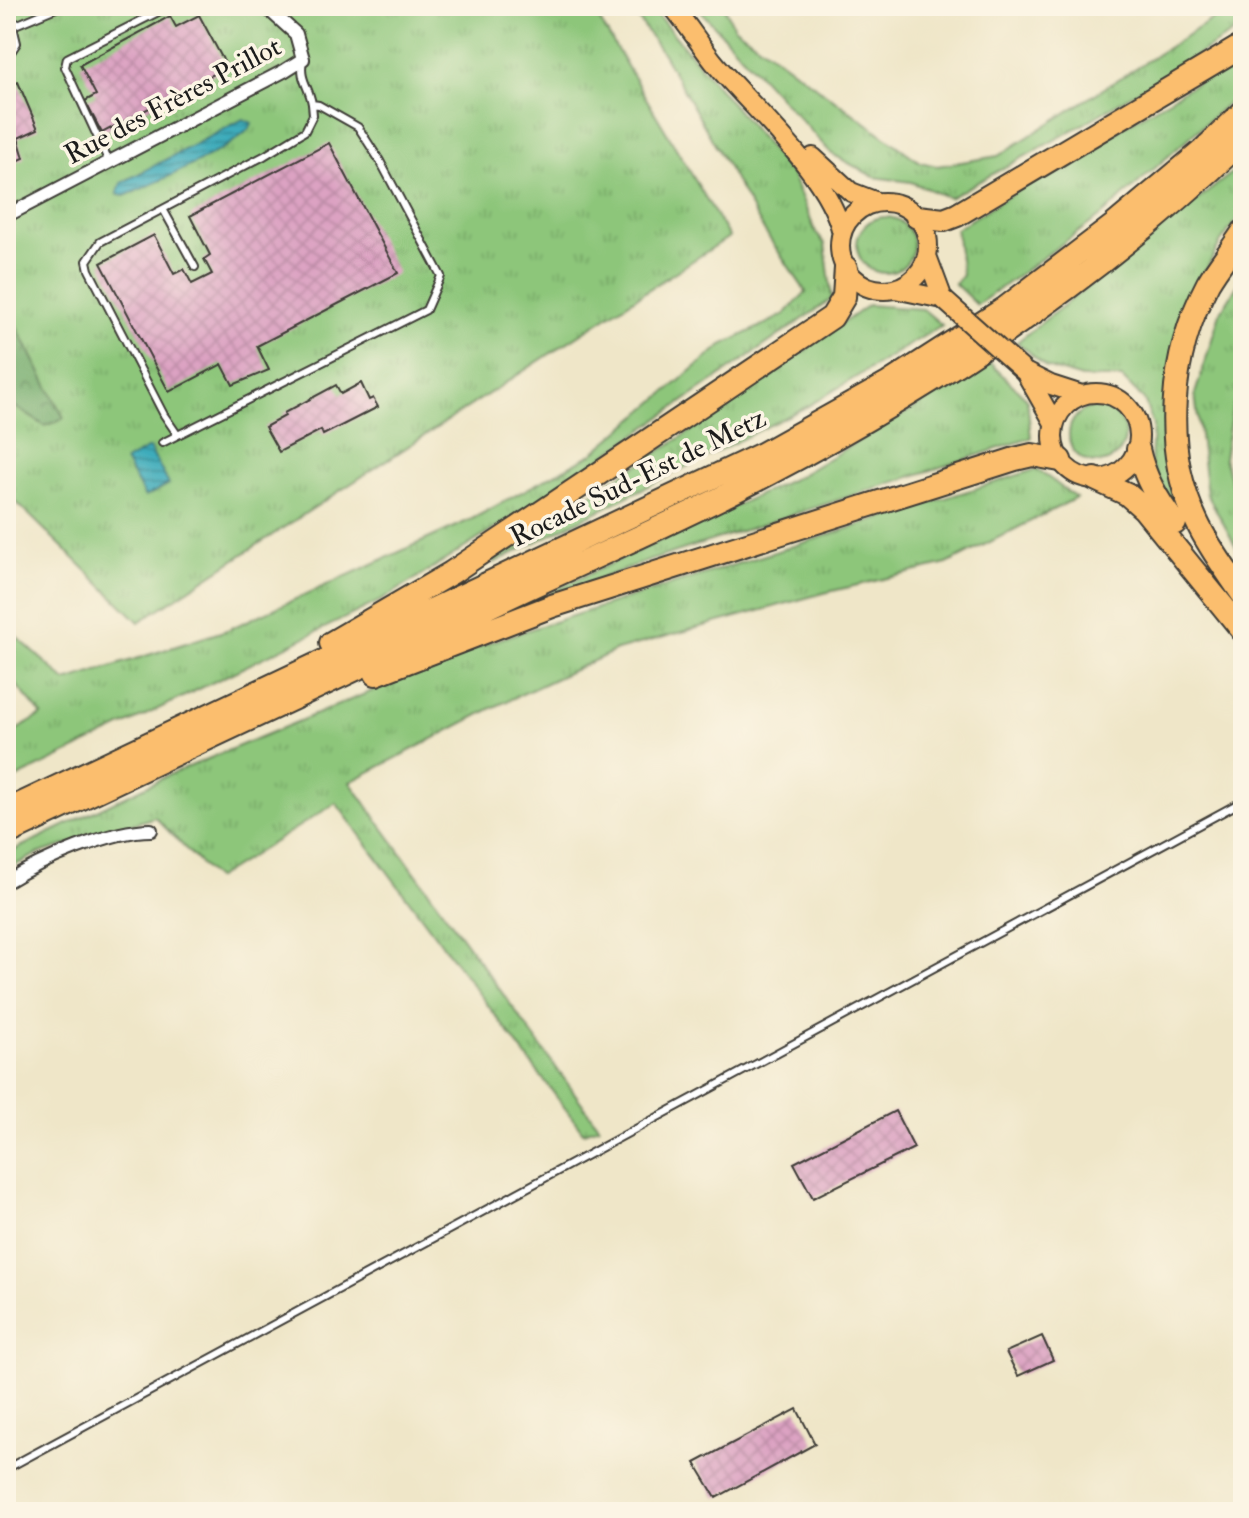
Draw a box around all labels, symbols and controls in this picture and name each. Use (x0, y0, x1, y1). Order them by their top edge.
street label: Rue des Frères Prillot (59, 29, 287, 173)
street label: Rocade Sud-Est de Metz (504, 401, 772, 555)

